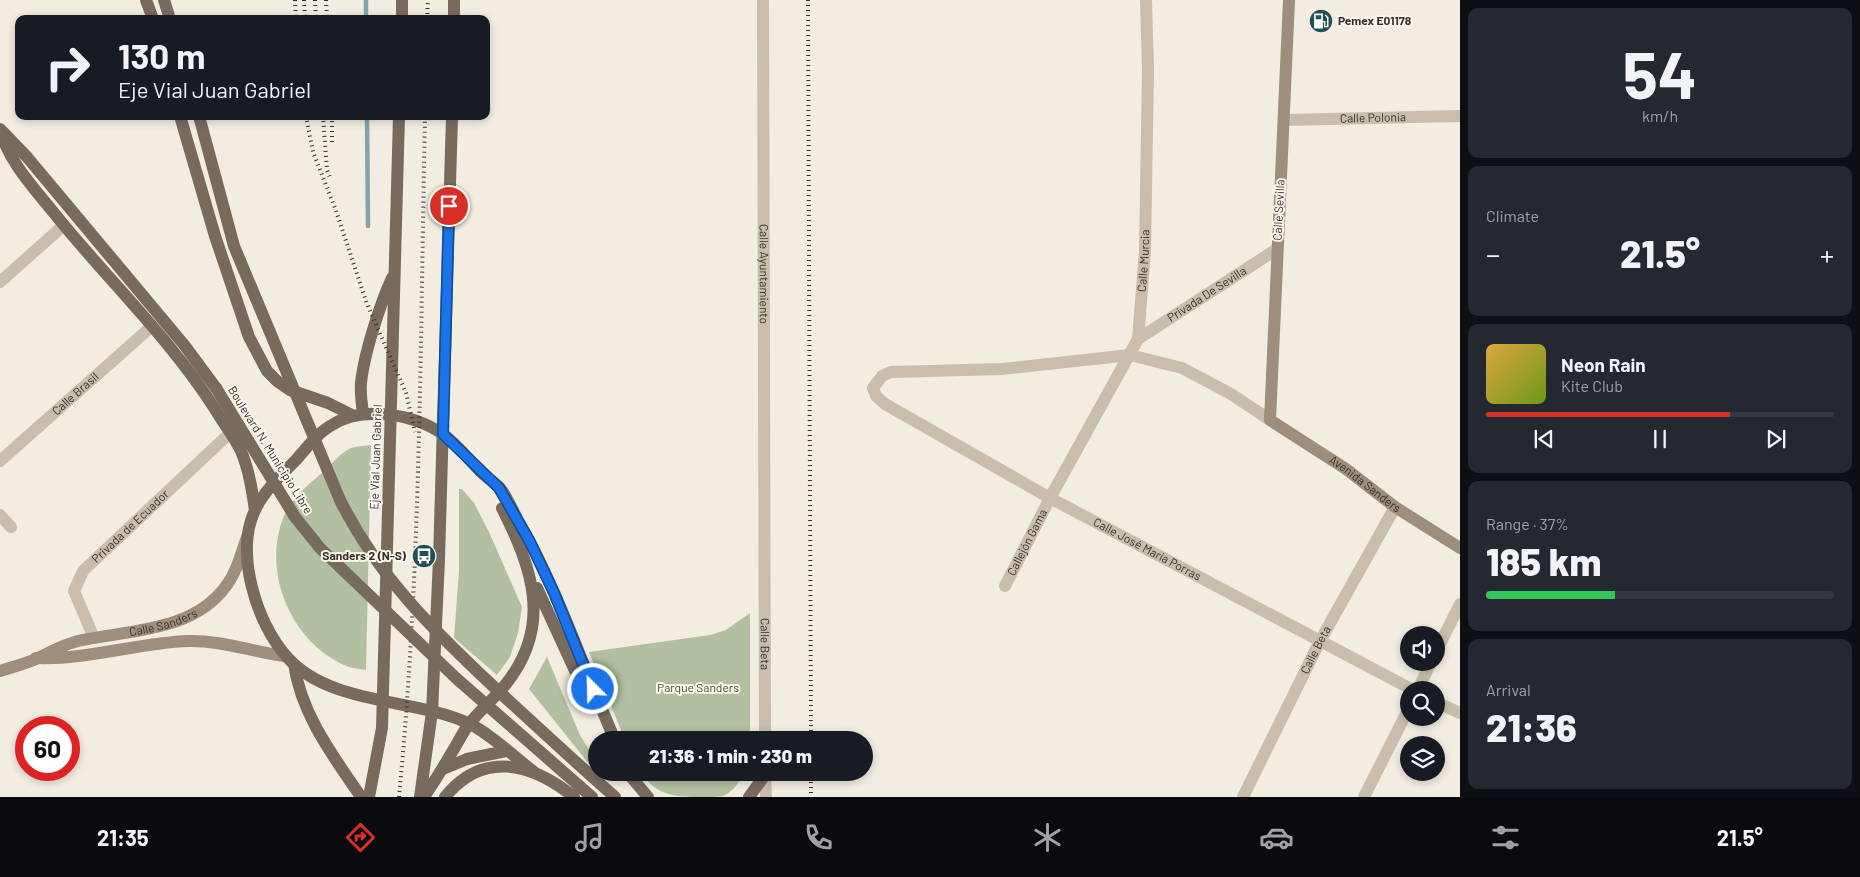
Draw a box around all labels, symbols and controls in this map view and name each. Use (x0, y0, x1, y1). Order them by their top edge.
fuel station icon: Pemex E01178 (1308, 8, 1334, 34)
place label: Pemex E01178 (1338, 13, 1412, 27)
text: 130 m (118, 34, 205, 76)
text: 54 (1623, 34, 1697, 112)
icon: right (35, 35, 100, 100)
text: Eje Vial Juan Gabriel (118, 76, 311, 102)
text: km/h (1642, 106, 1678, 125)
street label: Calle Polonia (1340, 109, 1406, 125)
street label: Calle Sevilla (1269, 179, 1287, 241)
pin (428, 185, 470, 227)
icon: arrive (435, 192, 463, 220)
text: Climate (1486, 206, 1539, 225)
street label: Calle Ayuntamiento (758, 224, 772, 324)
street label: Calle Murcia (1134, 229, 1151, 292)
text: 21.5° (1620, 230, 1700, 276)
text: − (1486, 237, 1500, 271)
text: + (1820, 237, 1834, 271)
street label: Privada De Sevilla (1164, 263, 1248, 324)
text: Neon Rain (1561, 353, 1646, 376)
street label: Calle Brasil (49, 369, 101, 417)
text: Kite Club (1561, 376, 1623, 395)
street label: Boulevard N. Municipio Libre (226, 383, 316, 516)
street label: Eje Vial Juan Gabriel (366, 404, 384, 510)
icon: previous (1530, 425, 1558, 453)
icon: pause (1646, 425, 1674, 453)
icon: next (1762, 425, 1790, 453)
street label: Avenida Sanders (1327, 452, 1404, 515)
street label: Privada de Ecuador (88, 486, 172, 565)
street label: Callejón Gama (1004, 506, 1049, 578)
street label: Calle José María Porras (1091, 514, 1204, 583)
text: Range · 37% (1486, 514, 1569, 533)
text: 185 km (1486, 538, 1601, 584)
bus stop icon: Sanders 2 (N-S) (411, 543, 437, 569)
place label: Sanders 2 (N-S) (322, 548, 407, 562)
street label: Calle Sanders (128, 605, 199, 638)
street label: Calle Beta (759, 618, 773, 670)
street label: Calle Beta (1297, 623, 1333, 676)
map controls (1400, 626, 1445, 781)
button: sound (1400, 626, 1445, 671)
position arrow (566, 662, 618, 714)
park label: Parque Sanders (657, 680, 739, 694)
text: Arrival (1486, 680, 1531, 699)
button: search (1400, 681, 1445, 726)
text: 21:36 (1486, 704, 1577, 750)
speed limit sign: 60 (15, 716, 80, 781)
button: layers (1400, 736, 1445, 781)
text: 21:36 · 1 min · 230 m (649, 744, 812, 767)
icon: directions (343, 820, 378, 855)
icon: music (572, 820, 607, 855)
icon: phone (801, 820, 836, 855)
icon: climate (1030, 820, 1065, 855)
icon: car (1259, 820, 1294, 855)
icon: filters (1488, 820, 1523, 855)
text: 21:35 (97, 824, 149, 850)
text: 21.5° (1717, 824, 1763, 850)

